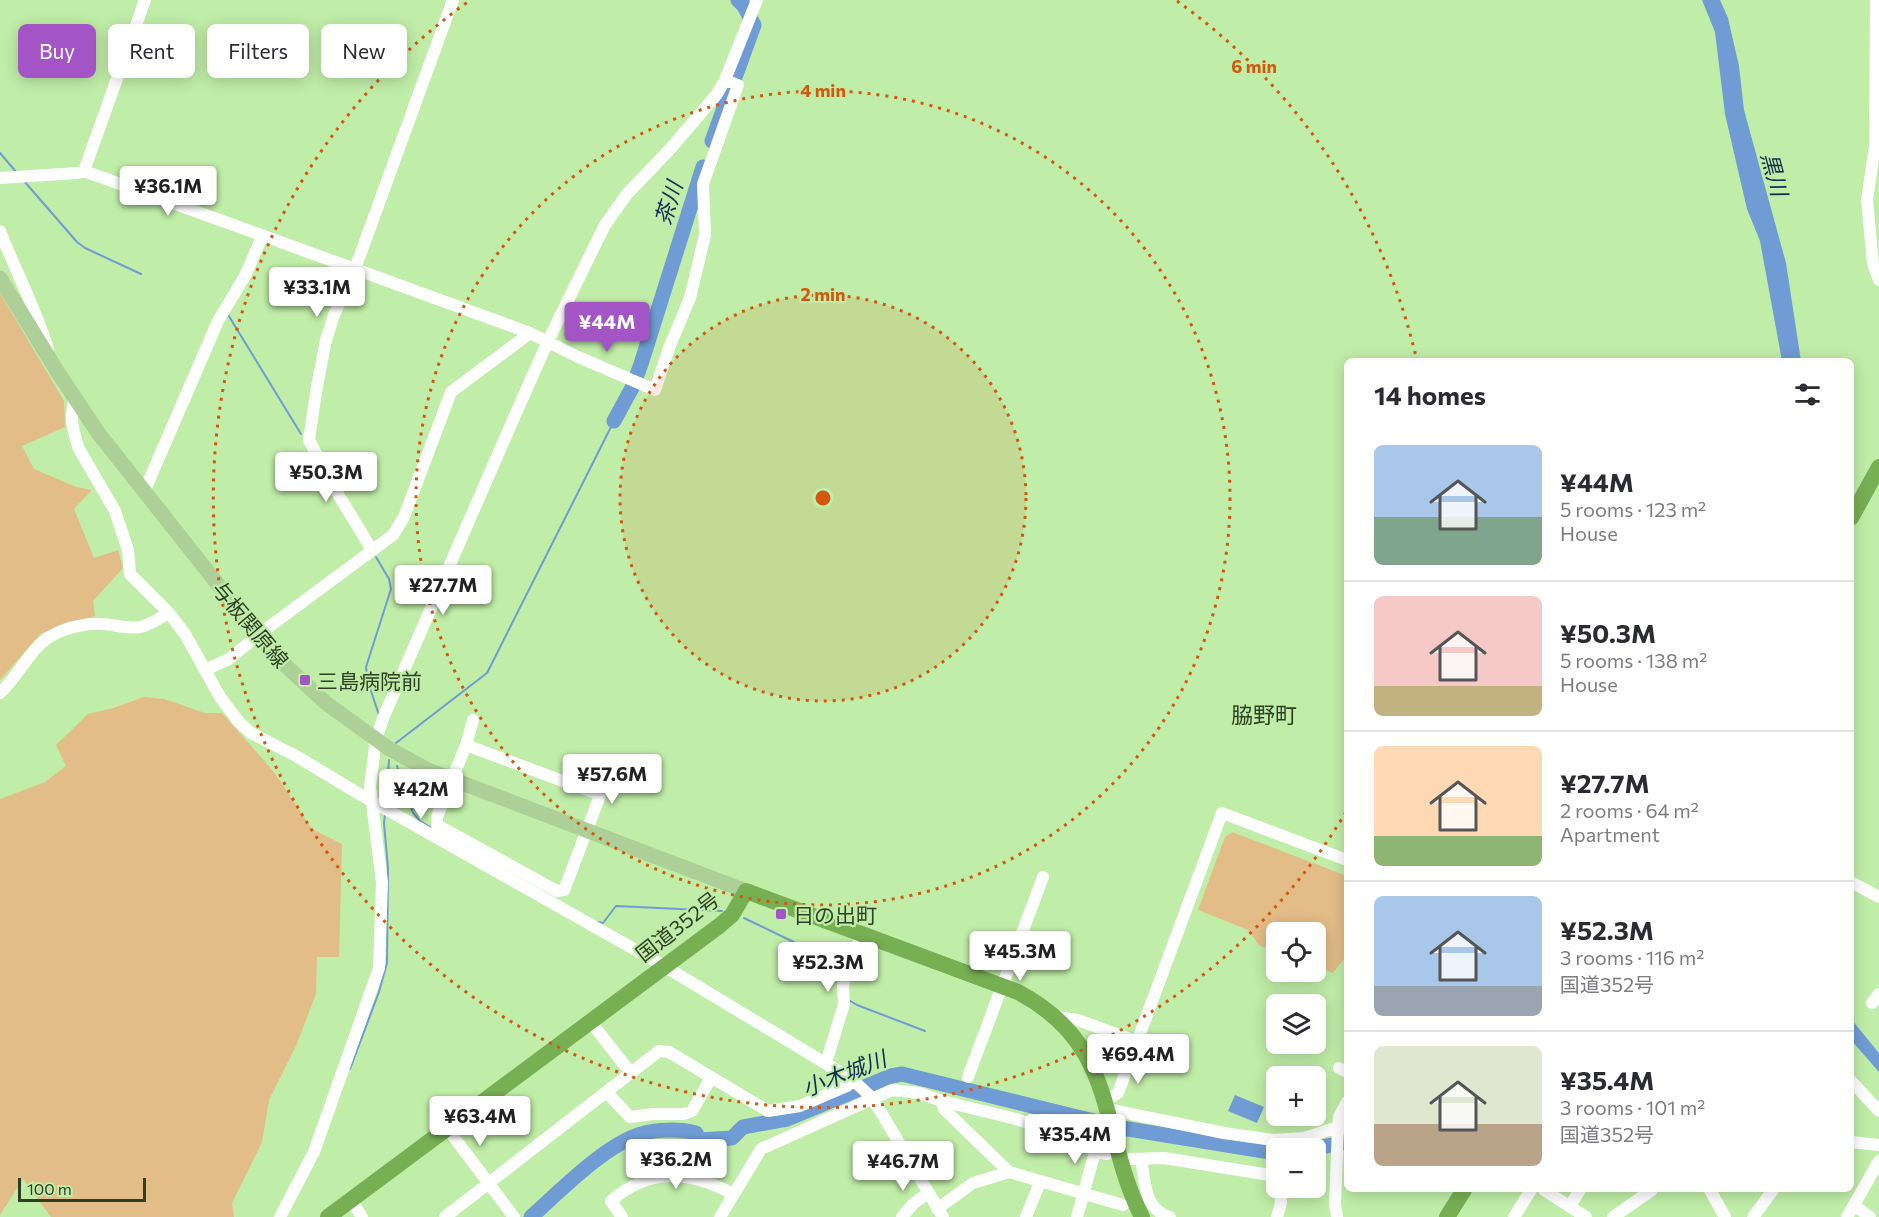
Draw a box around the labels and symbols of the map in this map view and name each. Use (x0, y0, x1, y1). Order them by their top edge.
text: 6 min (1231, 55, 1277, 77)
text: 4 min (800, 79, 846, 101)
water label: 黒川 (1756, 149, 1794, 201)
pin: ¥36.1M (119, 166, 217, 217)
water label: 茶川 (649, 176, 688, 228)
pin: ¥33.1M (268, 267, 366, 318)
text: 2 min (801, 283, 845, 305)
pin: ¥44M (571, 302, 643, 353)
pin: ¥50.3M (277, 452, 375, 503)
centre of rings (813, 488, 833, 508)
pin: ¥27.7M (394, 565, 492, 616)
street label: 与板関原線 (208, 576, 294, 672)
place label: 三島病院前 (317, 668, 422, 693)
marker: 三島病院前 (298, 673, 312, 687)
district label: 脇野町 (1231, 701, 1297, 728)
pin: ¥57.6M (563, 754, 661, 805)
pin: ¥42M (385, 769, 457, 820)
street label: 国道352号 (630, 886, 724, 966)
place label: 日の出町 (793, 902, 877, 927)
marker: 日の出町 (774, 907, 788, 921)
pin: ¥45.3M (971, 931, 1069, 982)
pin: ¥52.3M (779, 942, 877, 993)
pin: ¥69.4M (1089, 1034, 1187, 1085)
water label: 小木城川 (798, 1044, 892, 1101)
pin: ¥63.4M (431, 1096, 529, 1147)
pin: ¥35.4M (1026, 1114, 1124, 1165)
pin: ¥36.2M (627, 1139, 725, 1190)
pin: ¥46.7M (854, 1141, 952, 1192)
scale bar (18, 1175, 146, 1202)

